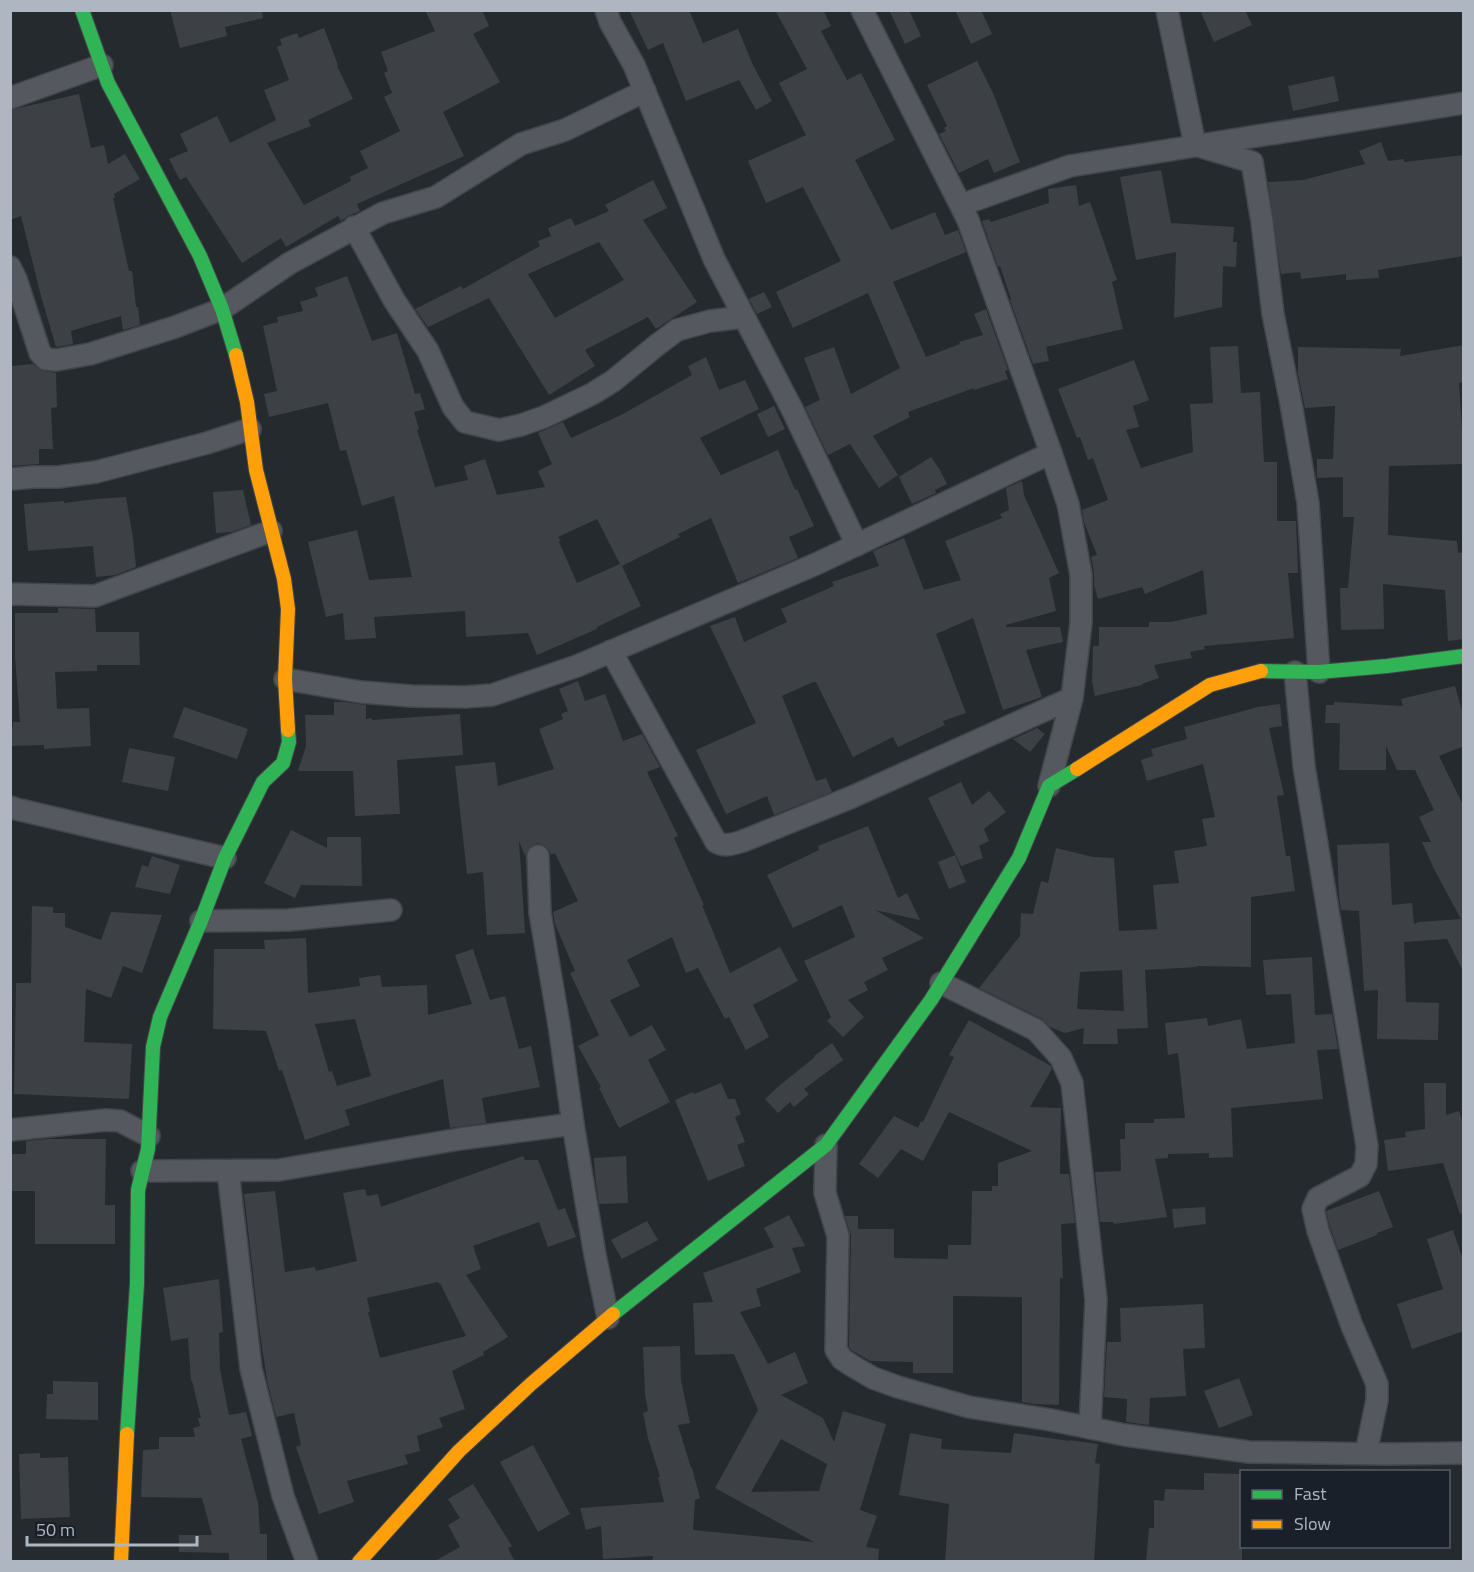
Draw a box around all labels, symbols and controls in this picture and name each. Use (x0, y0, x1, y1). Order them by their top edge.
legend (1240, 1470, 1450, 1548)
text: Fast (1294, 1480, 1327, 1507)
scale bar (27, 1509, 196, 1547)
text: Slow (1294, 1510, 1331, 1537)
text: 50 m (36, 1516, 75, 1543)

